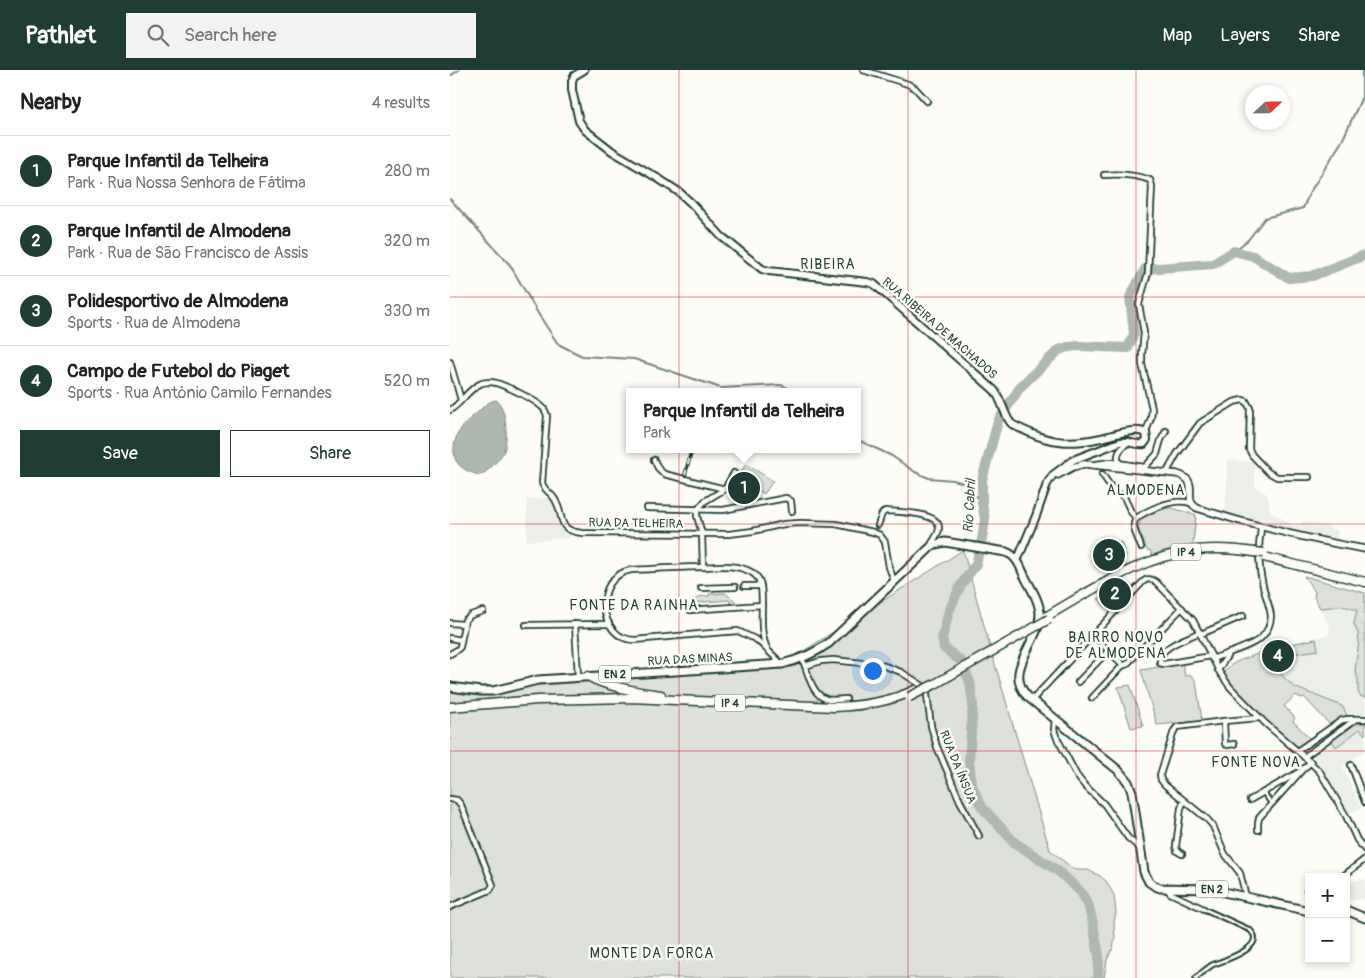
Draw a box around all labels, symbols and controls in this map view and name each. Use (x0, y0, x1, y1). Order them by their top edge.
search box (126, 13, 476, 58)
text: Pathlet (25, 21, 96, 50)
icon: search (144, 21, 172, 49)
text: Search here (184, 23, 277, 47)
text: Map (1163, 24, 1192, 47)
text: Layers (1220, 24, 1270, 47)
text: Share (1298, 24, 1340, 47)
north arrow (1245, 85, 1290, 130)
text: Nearby (20, 89, 81, 116)
text: 4 results (372, 93, 430, 113)
text: Parque Infantil da Telheira (67, 149, 269, 173)
text: 1 (33, 161, 39, 181)
text: 280 m (384, 161, 430, 181)
text: Park · Rua Nossa Senhora de Fátima (67, 173, 306, 193)
text: Parque Infantil de Almodena (67, 219, 291, 243)
text: 2 (32, 231, 40, 251)
text: 320 m (384, 231, 430, 251)
text: Park · Rua de São Francisco de Assis (67, 243, 308, 263)
district label: RIBEIRA (800, 256, 856, 273)
street label: RUA RIBEIRA DE MACHADOS (879, 274, 1000, 382)
text: Polidesportivo de Almodena (67, 289, 288, 313)
text: 3 (32, 301, 40, 321)
text: 330 m (384, 301, 430, 321)
text: Sports · Rua de Almodena (67, 313, 241, 333)
text: Campo de Futebol do Piaget (67, 359, 289, 383)
text: 4 (31, 371, 41, 391)
text: 520 m (384, 371, 430, 391)
text: Sports · Rua António Camilo Fernandes (67, 383, 332, 403)
popup (626, 388, 861, 453)
text: Parque Infantil da Telheira (643, 399, 844, 423)
text: Park (643, 423, 671, 443)
button: Save (20, 430, 220, 477)
button: Share (230, 430, 430, 477)
pin: 1 (728, 469, 760, 507)
water label: Rio Cabril (960, 477, 979, 533)
district label: ALMODENA (1107, 482, 1185, 499)
street label: RUA DA TELHEIRA (588, 515, 684, 532)
pin: 3 (1093, 536, 1125, 574)
road number: IP 4 (1171, 544, 1201, 561)
pin: 2 (1099, 575, 1131, 613)
district label: FONTE DA RAINHA (569, 597, 699, 614)
district label: BAIRRO NOVO DE ALMODENA (1066, 629, 1166, 662)
pin: 4 (1262, 637, 1294, 675)
street label: RUA DAS MINAS (647, 650, 733, 669)
your location (860, 658, 886, 684)
road number: EN 2 (599, 666, 631, 682)
road number: IP 4 (715, 694, 745, 711)
street label: RUA DA ÍNSUA (936, 728, 980, 806)
district label: FONTE NOVA (1211, 754, 1301, 771)
map controls (1305, 873, 1350, 963)
button: + (1305, 873, 1350, 918)
road number: EN 2 (1196, 881, 1228, 898)
button: − (1305, 918, 1350, 963)
district label: MONTE DA FORCA (590, 945, 714, 962)

